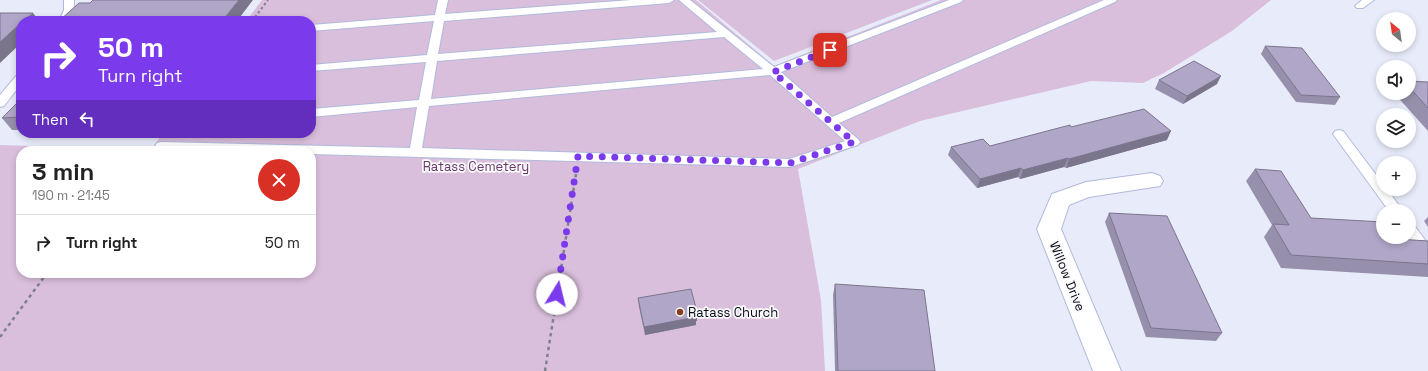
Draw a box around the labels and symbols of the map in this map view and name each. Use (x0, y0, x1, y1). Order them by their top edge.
north arrow (1376, 12, 1416, 52)
pin (813, 33, 847, 67)
park label: Ratass Cemetery (423, 158, 529, 175)
street label: Willow Drive (1046, 239, 1089, 314)
position arrow (536, 273, 578, 315)
place label: Ratass Church (688, 304, 778, 321)
marker: Ratass Church (675, 307, 685, 317)

